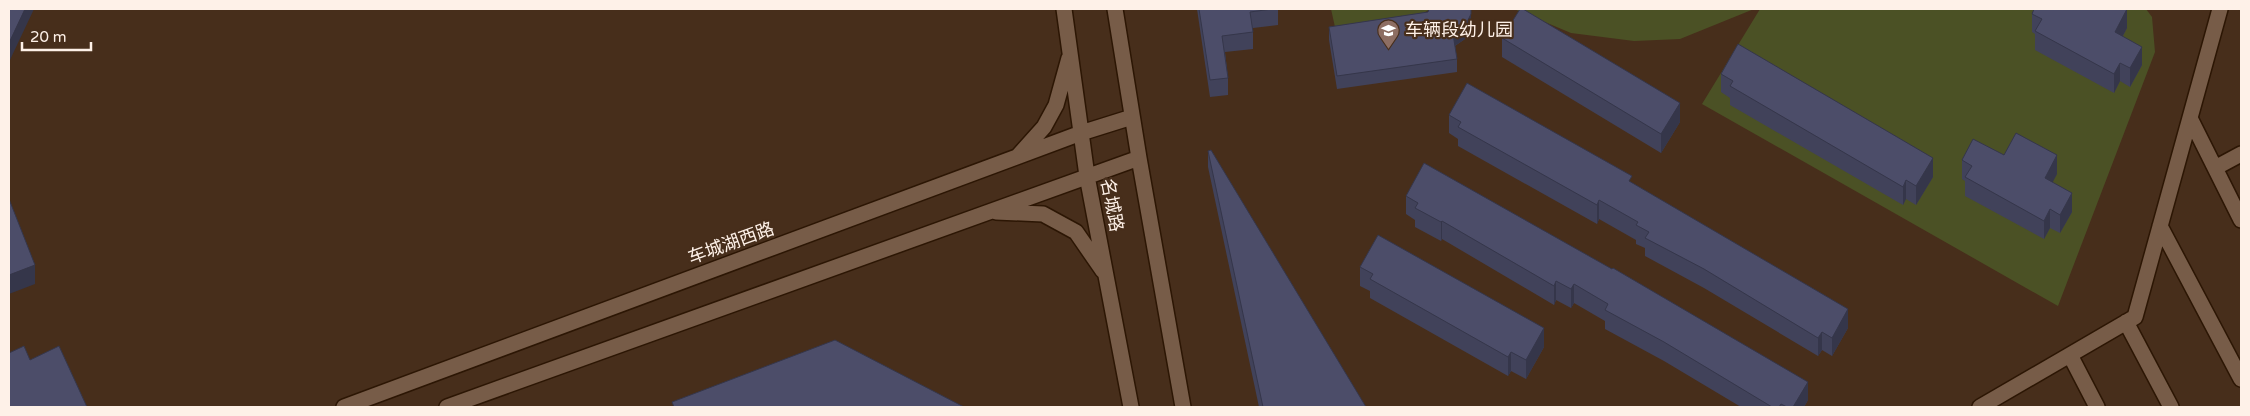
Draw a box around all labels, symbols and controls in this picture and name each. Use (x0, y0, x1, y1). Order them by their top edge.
school or university icon: 车辆段幼儿园 (1377, 18, 1401, 49)
place label: 车辆段幼儿园 (1405, 19, 1513, 41)
scale bar (22, 20, 91, 52)
text: 20 m (30, 28, 67, 46)
street label: 名城路 (1096, 176, 1128, 234)
street label: 车城湖西路 (685, 217, 777, 269)

